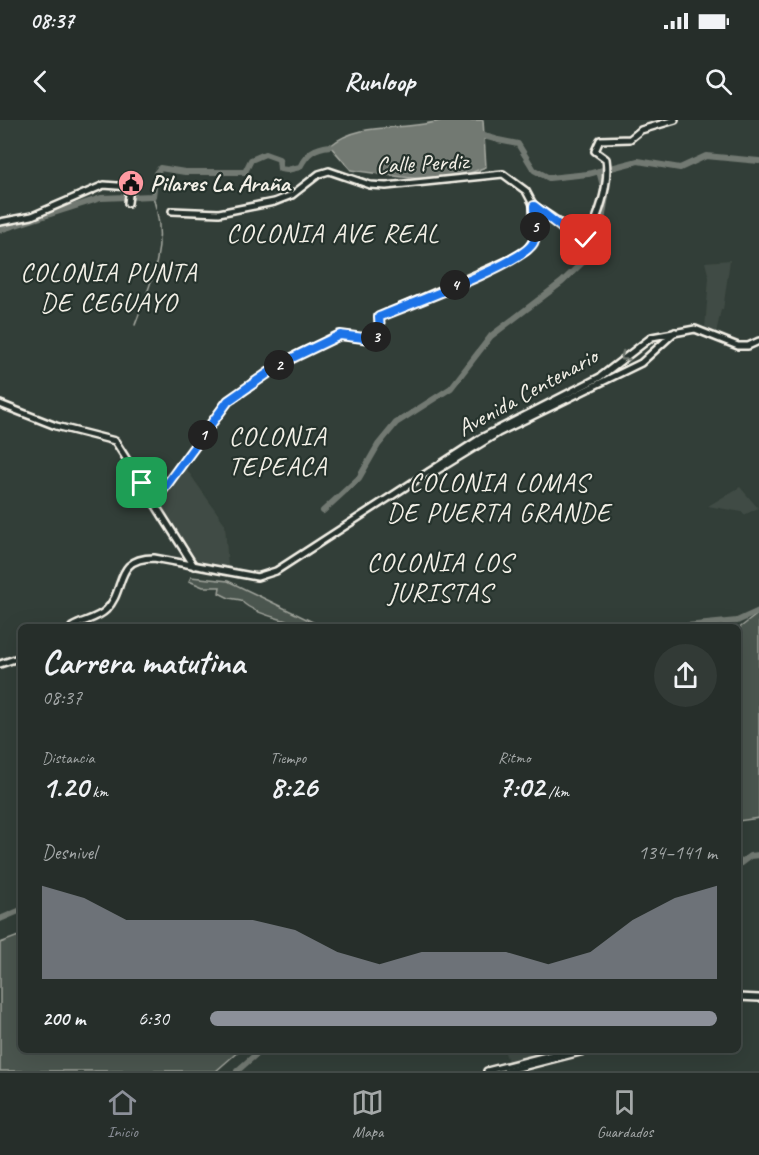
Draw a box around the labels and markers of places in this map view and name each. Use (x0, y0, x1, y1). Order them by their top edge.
public building icon: Pilares La Araña (116, 168, 146, 198)
place label: Pilares La Araña (150, 168, 292, 198)
pin: 5 (520, 212, 550, 242)
pin (560, 214, 611, 265)
pin: 4 (440, 270, 470, 300)
pin: 3 (361, 322, 391, 352)
pin: 2 (264, 350, 294, 380)
pin: 1 (188, 420, 218, 450)
pin (116, 457, 167, 508)

